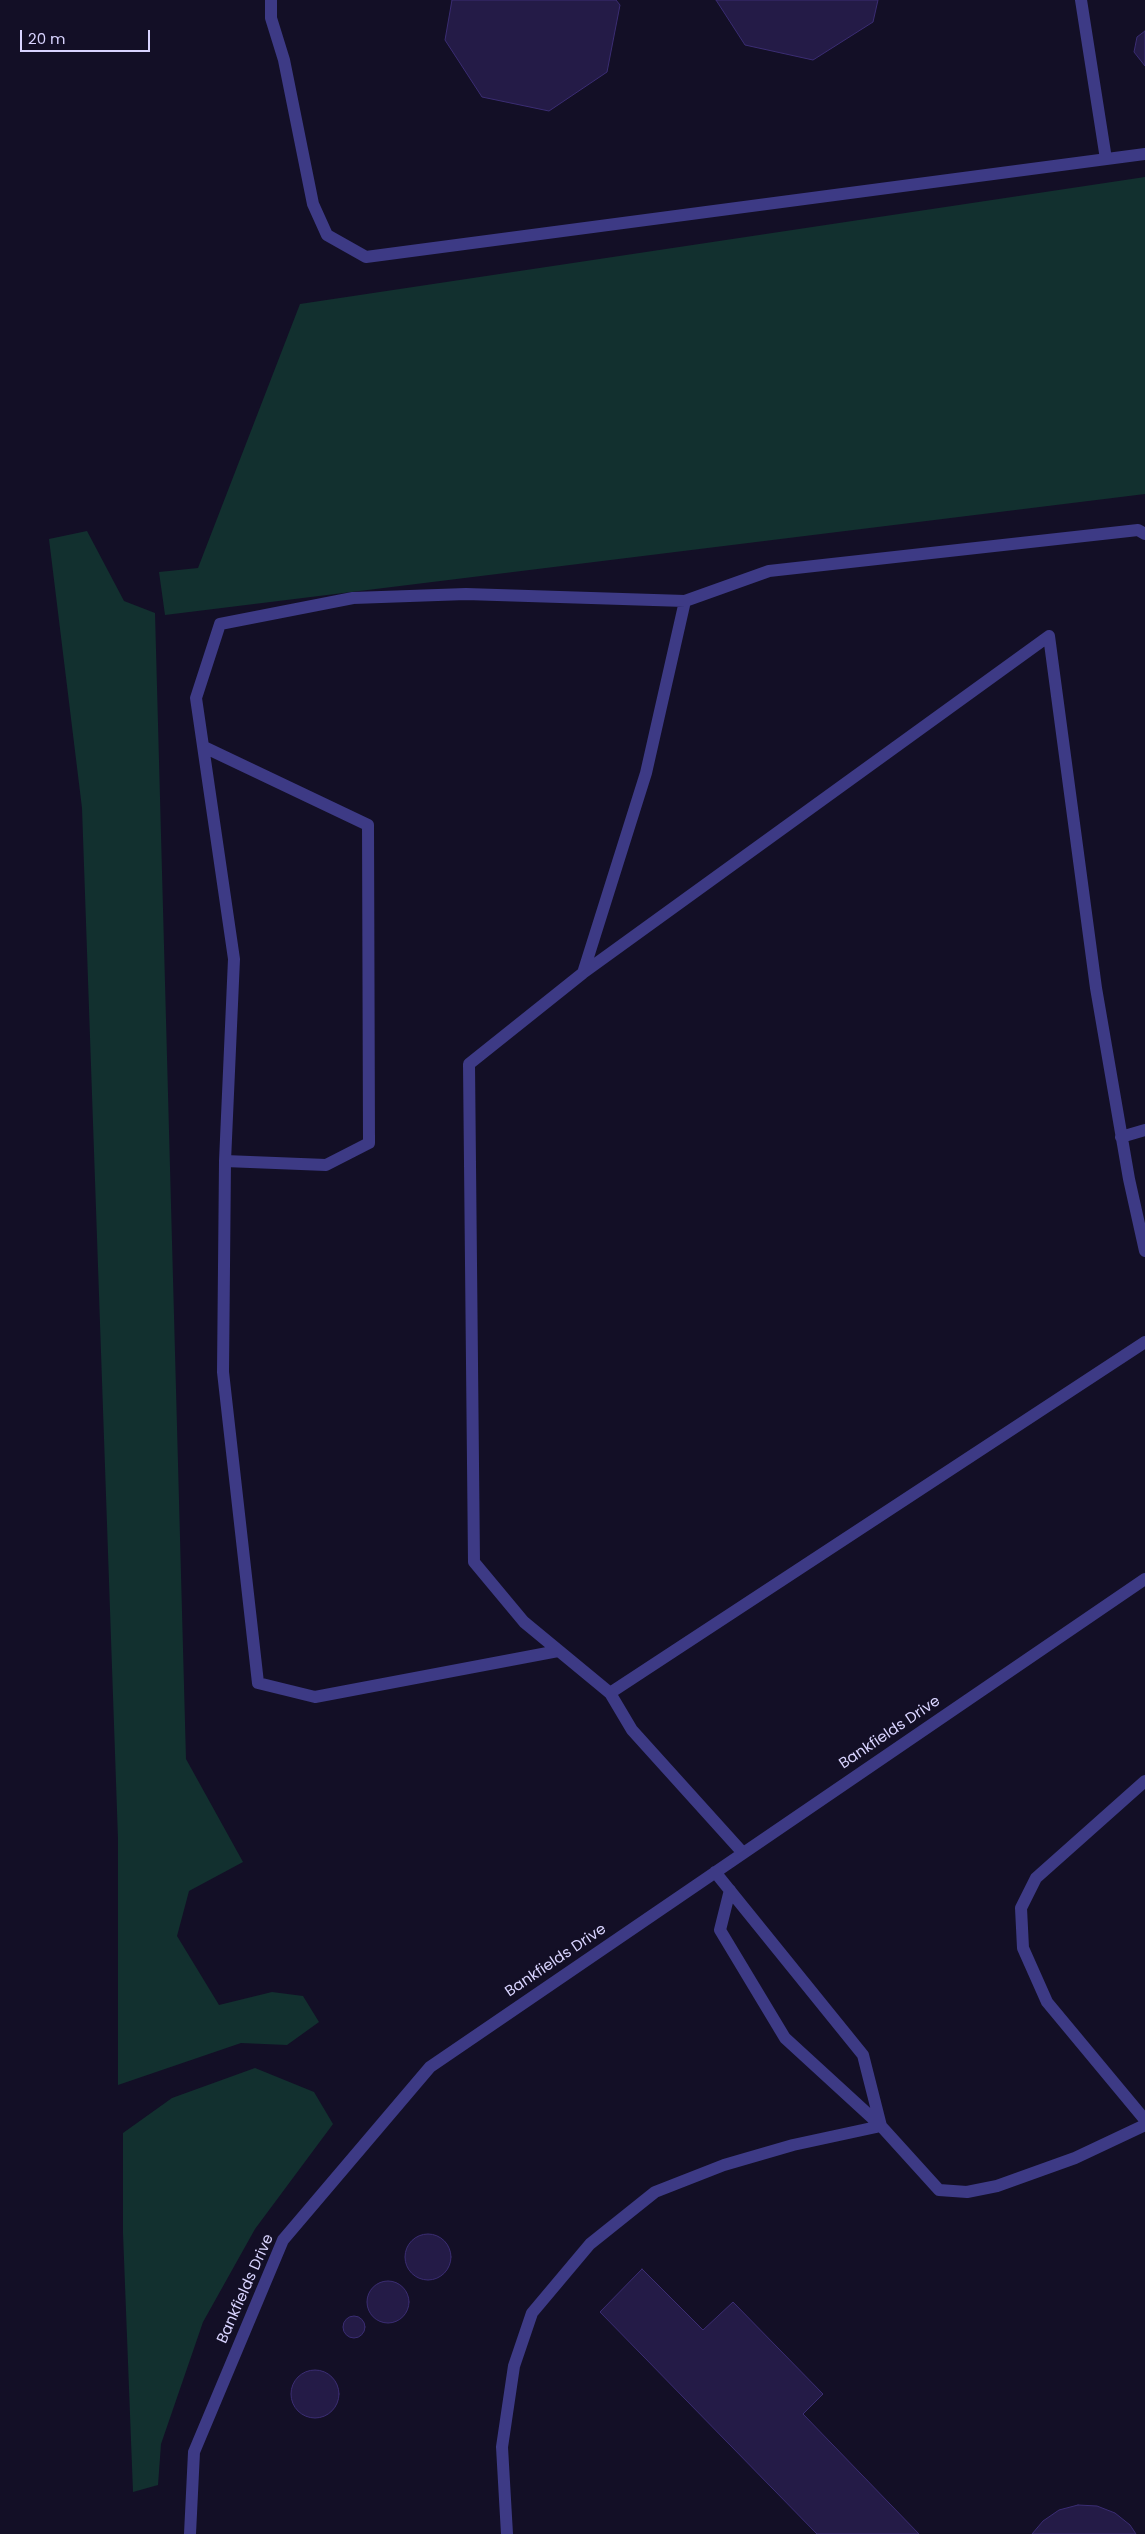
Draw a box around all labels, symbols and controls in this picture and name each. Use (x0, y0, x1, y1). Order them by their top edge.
scale bar (22, 20, 152, 52)
text: 20 m (28, 28, 66, 49)
street label: Bankfields Drive (836, 1693, 944, 1773)
street label: Bankfields Drive (502, 1921, 610, 2001)
street label: Bankfields Drive (214, 2232, 278, 2346)

